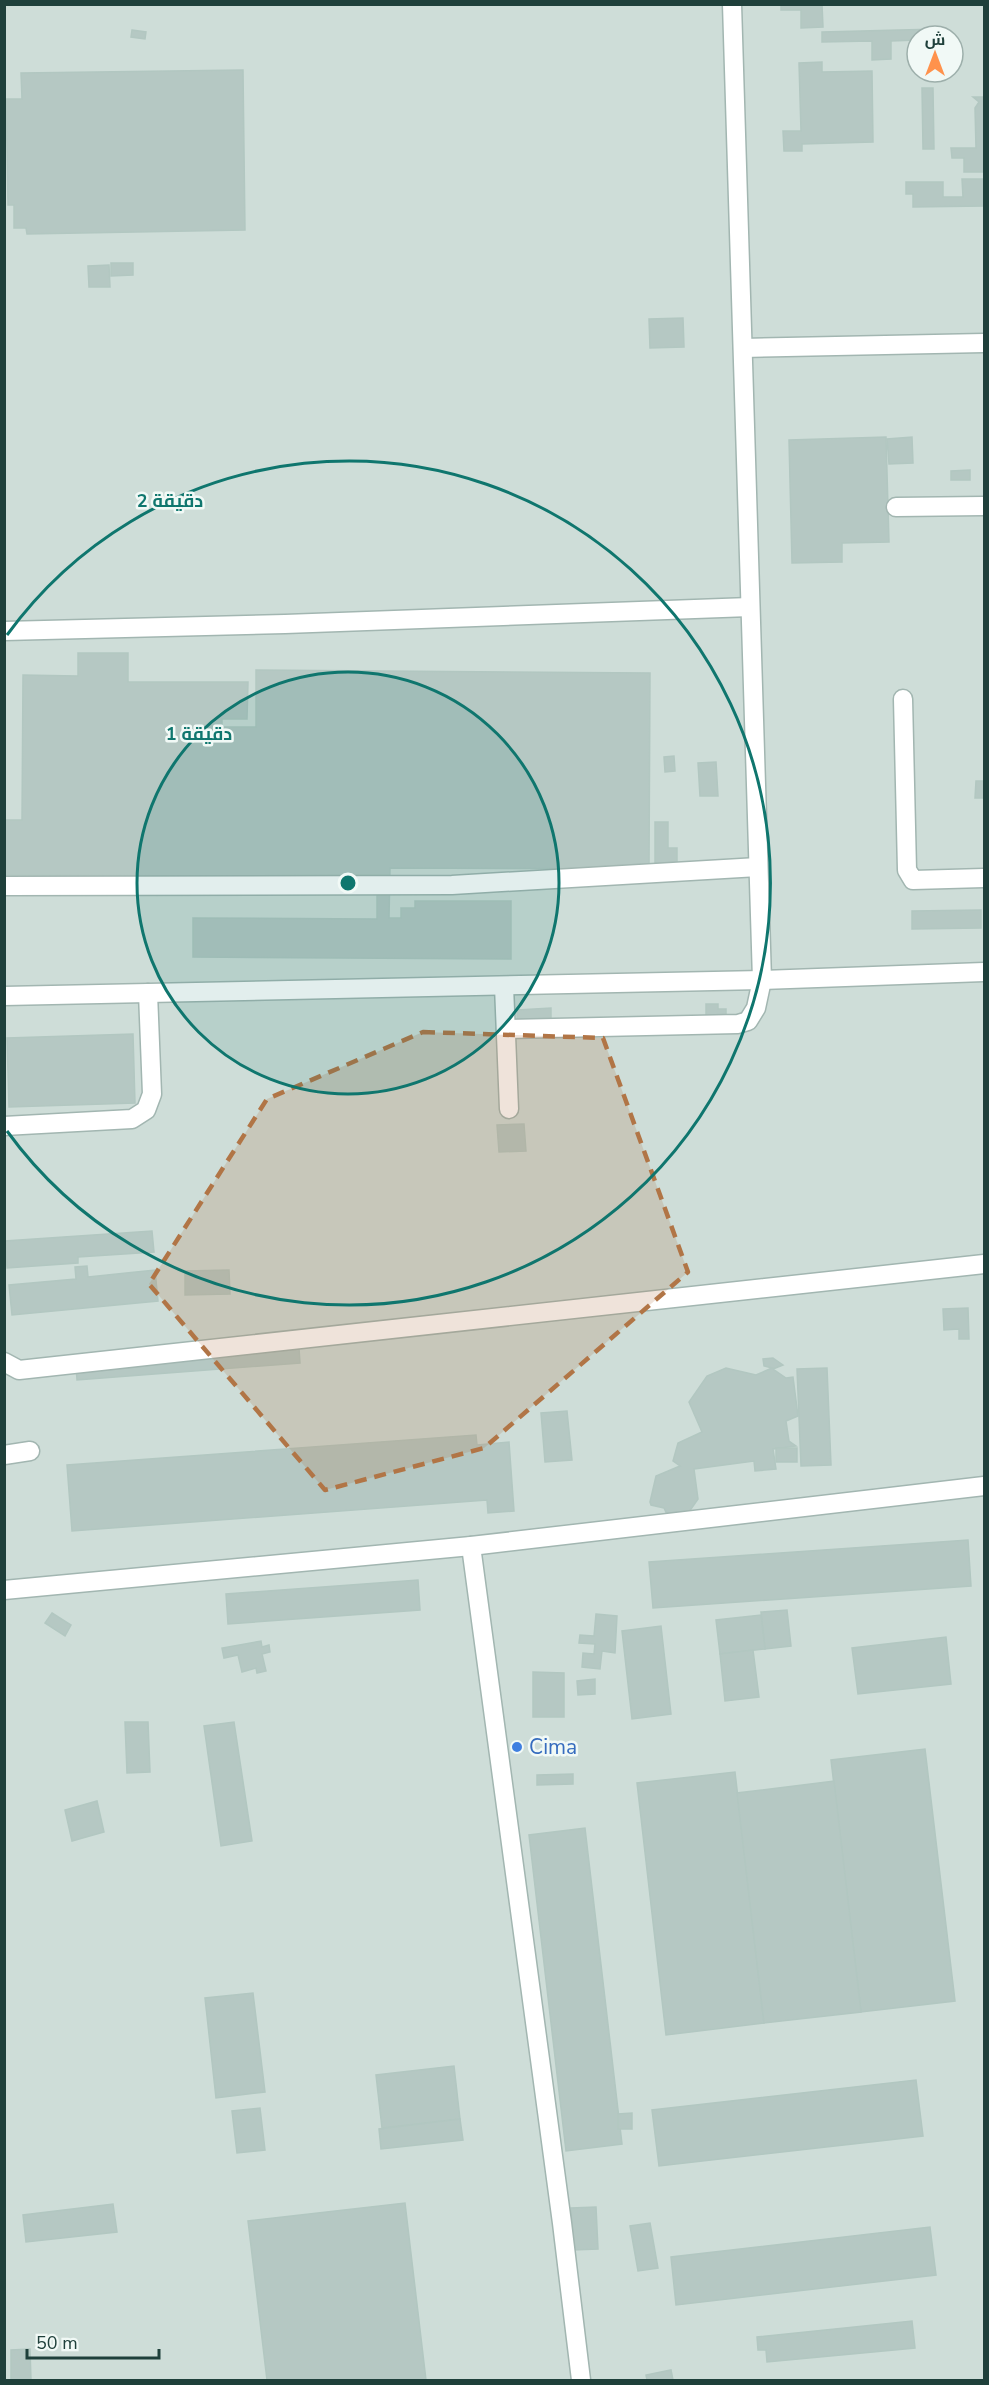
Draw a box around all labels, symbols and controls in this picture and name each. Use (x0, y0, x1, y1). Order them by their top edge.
north arrow (905, 24, 965, 84)
text: ش (925, 29, 945, 51)
text: 2 دقيقة (137, 489, 203, 513)
text: 1 دقيقة (166, 722, 232, 746)
centre of rings (338, 873, 358, 893)
place label: Cima (529, 1733, 577, 1761)
marker: Cima (510, 1740, 524, 1754)
scale bar (27, 2322, 159, 2360)
text: 50 m (36, 2331, 78, 2355)

